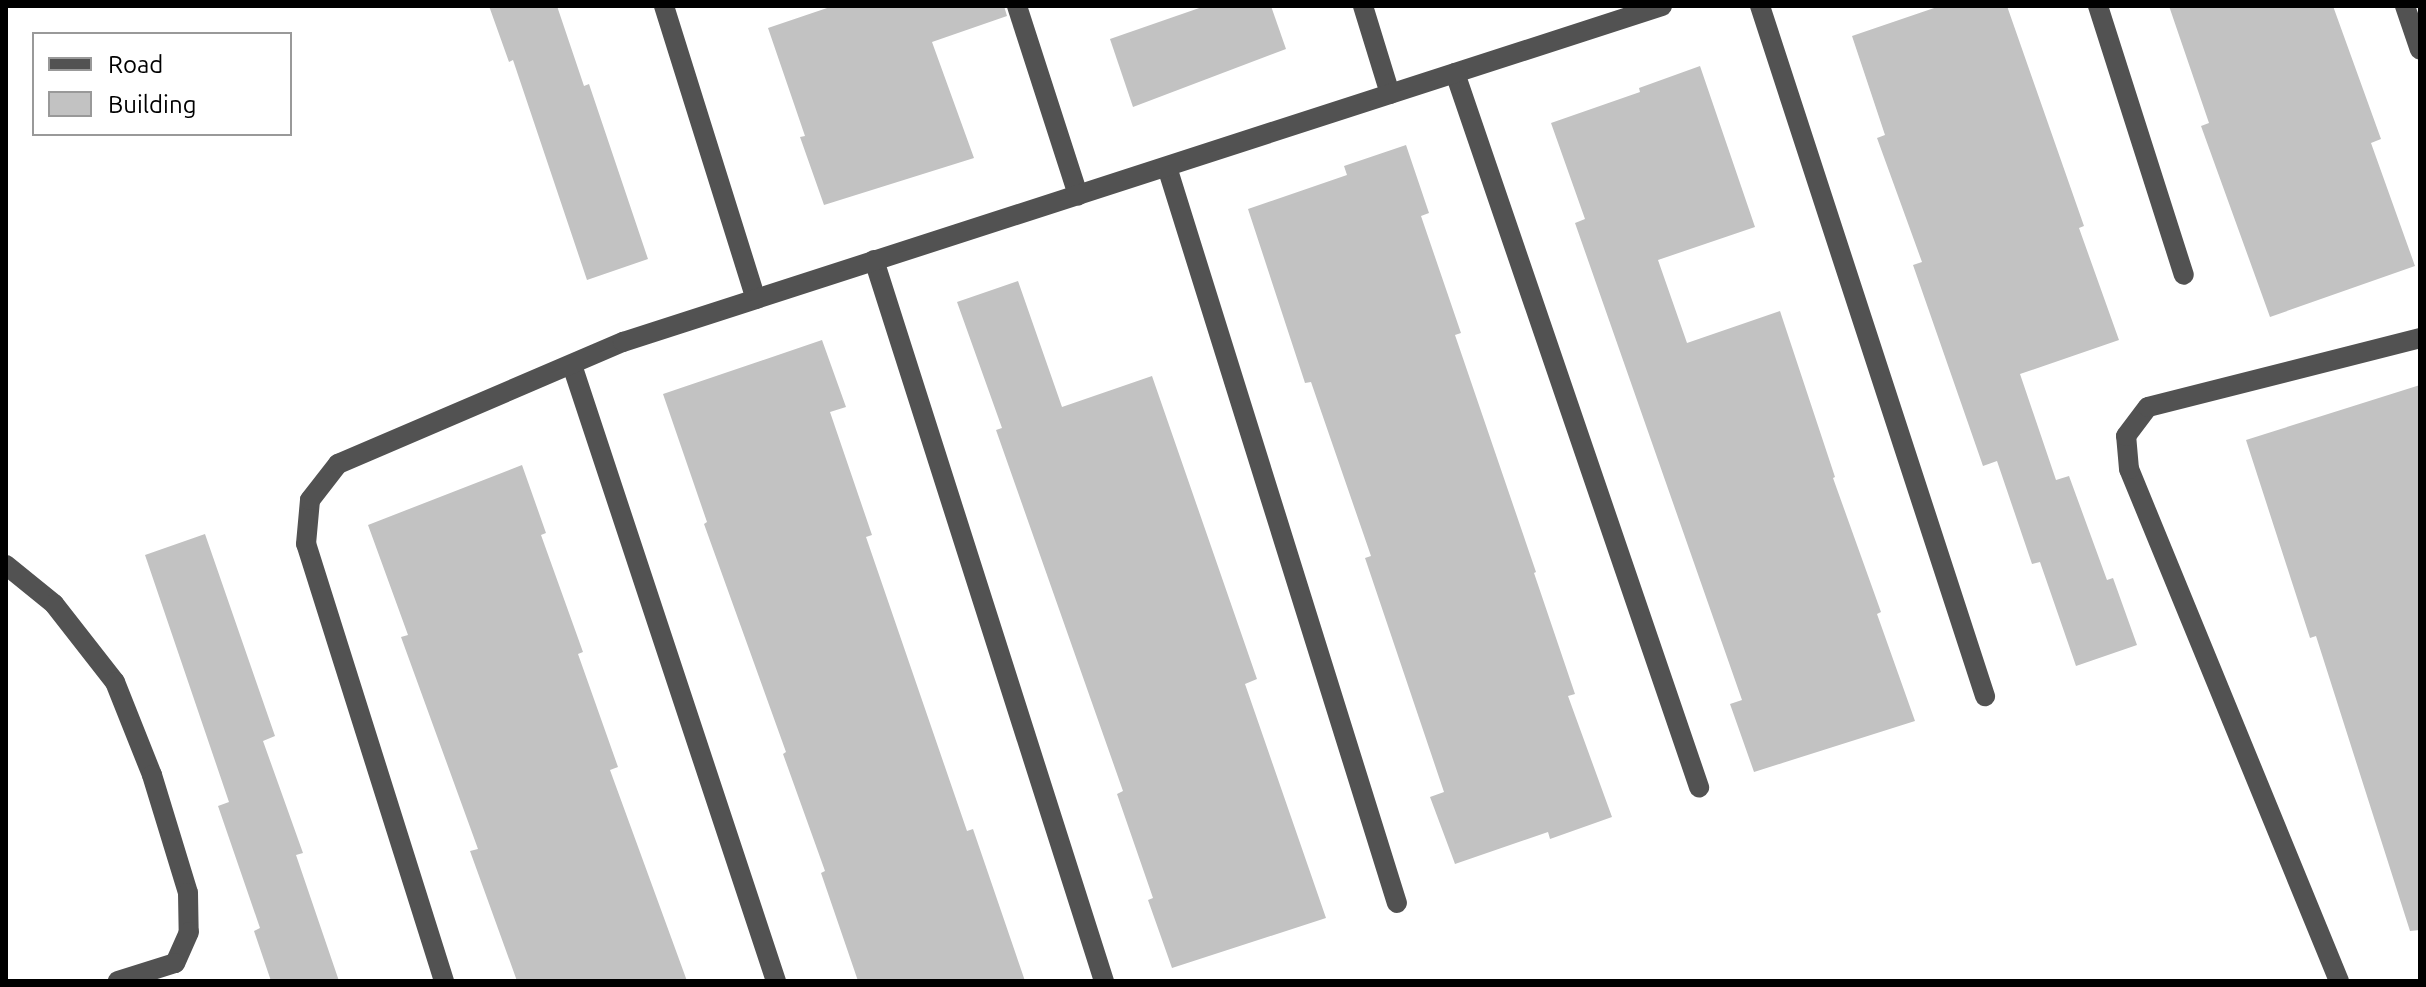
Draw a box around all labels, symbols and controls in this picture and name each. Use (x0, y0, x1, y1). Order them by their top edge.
legend (32, 32, 292, 136)
text: Road (108, 51, 163, 78)
text: Building (108, 91, 196, 118)

